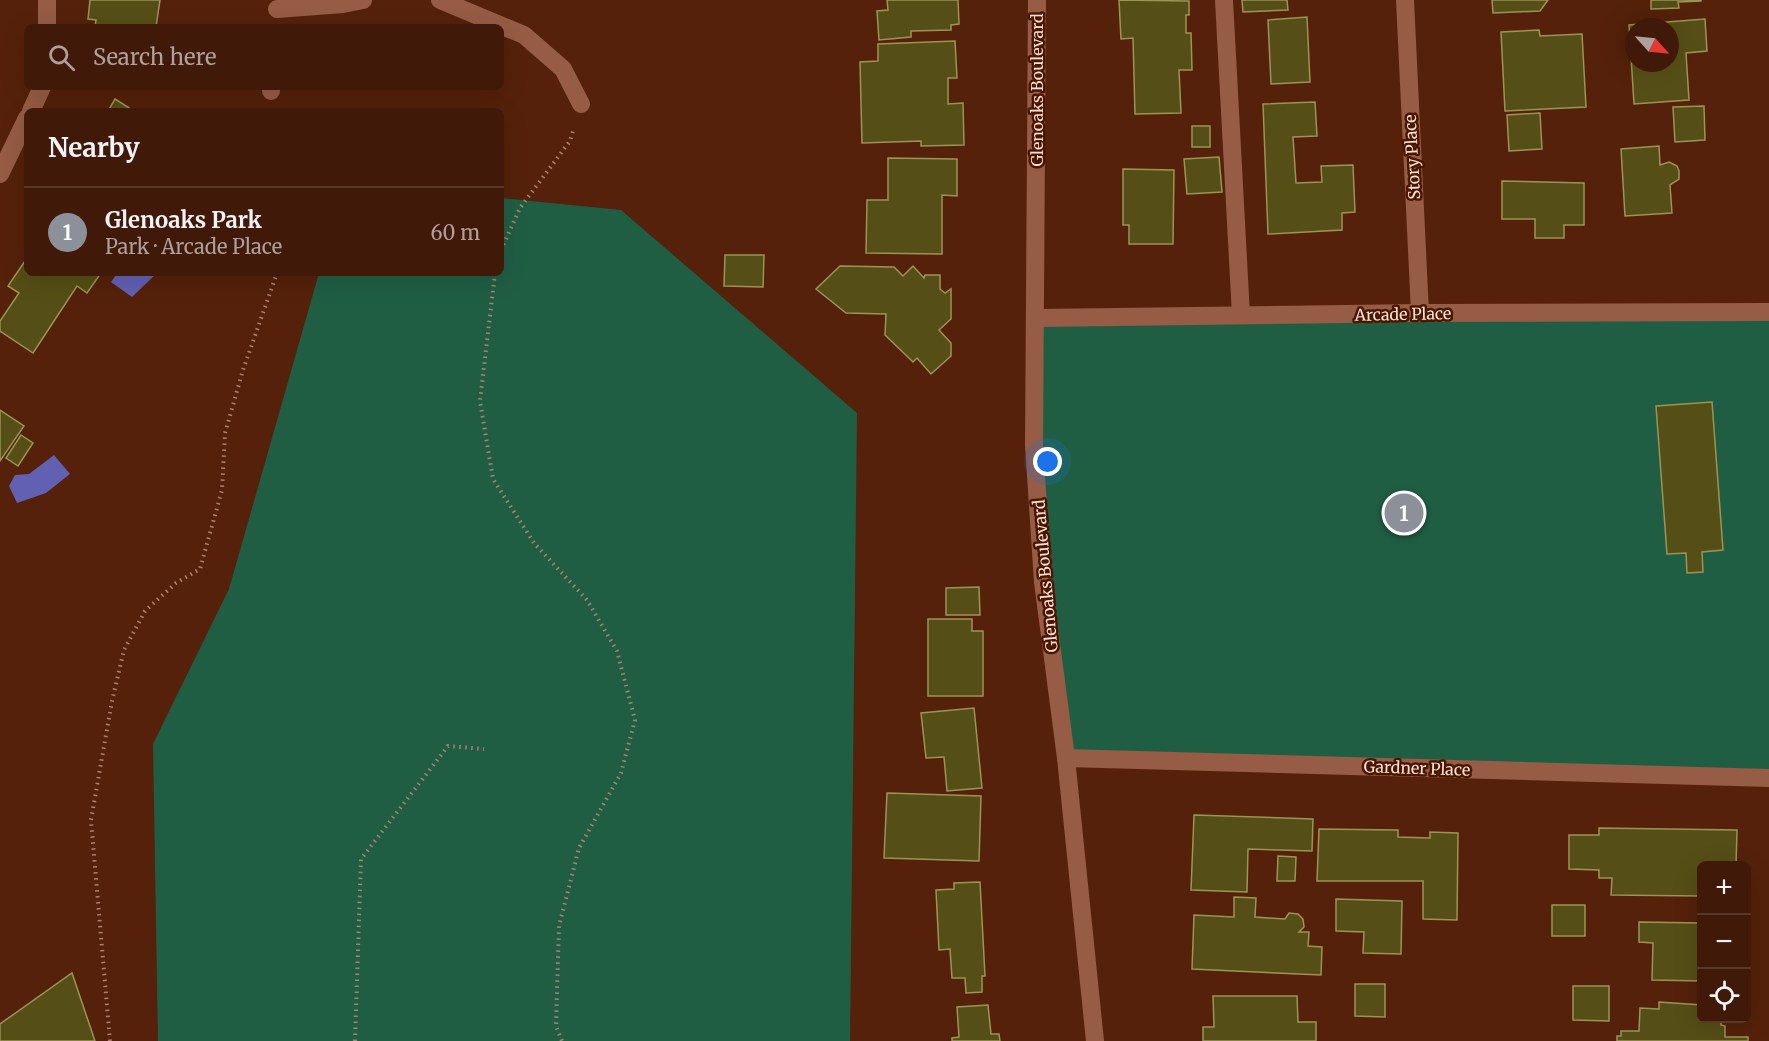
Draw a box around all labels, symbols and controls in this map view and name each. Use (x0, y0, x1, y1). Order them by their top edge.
street label: Glenoaks Boulevard (1027, 13, 1047, 167)
north arrow (1625, 18, 1679, 72)
search box (24, 24, 504, 90)
icon: search (45, 41, 78, 74)
text: Search here (93, 43, 216, 71)
street label: Story Place (1400, 114, 1424, 200)
text: Nearby (48, 131, 140, 164)
text: Glenoaks Park (105, 206, 262, 234)
text: 1 (63, 220, 72, 245)
text: 60 m (430, 220, 480, 245)
text: Park · Arcade Place (105, 234, 282, 259)
street label: Arcade Place (1353, 303, 1452, 325)
your location (1033, 447, 1062, 476)
pin: 1 (1384, 490, 1424, 536)
street label: Glenoaks Boulevard (1028, 499, 1062, 653)
street label: Gardner Place (1363, 756, 1471, 780)
map controls (1697, 861, 1751, 1023)
button: + (1697, 861, 1751, 915)
button: − (1697, 915, 1751, 969)
button: locate (1697, 969, 1751, 1023)

